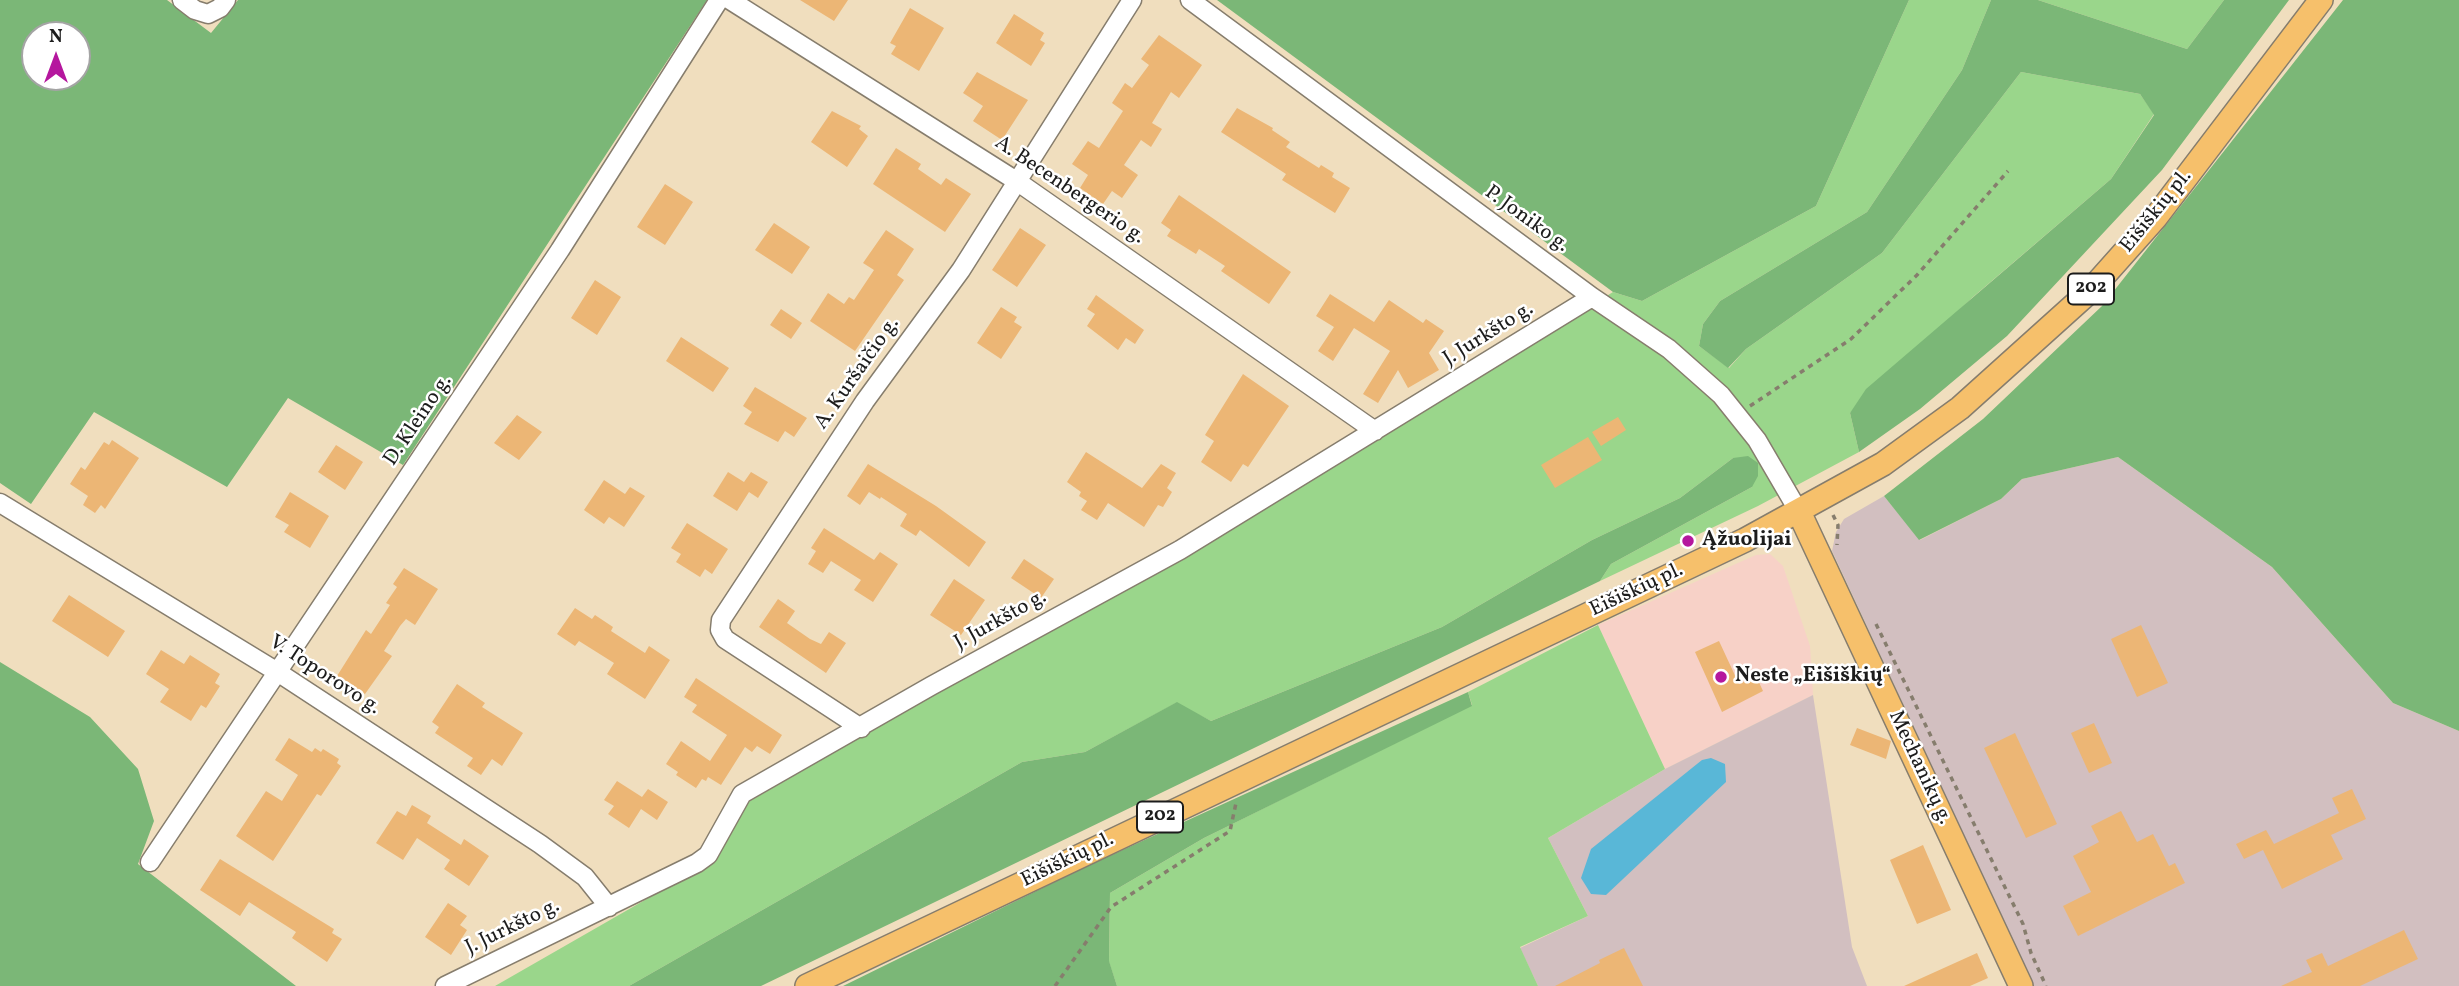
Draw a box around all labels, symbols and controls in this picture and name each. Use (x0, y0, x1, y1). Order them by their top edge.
north arrow (21, 21, 91, 91)
text: N (49, 24, 63, 50)
street label: A. Becenbergerio g. (989, 131, 1149, 251)
street label: Eišiškių pl. (2116, 165, 2198, 259)
street label: P. Joniko g. (1479, 181, 1573, 259)
road number: 202 (2068, 274, 2114, 304)
street label: J. Jurkšto g. (1439, 297, 1539, 373)
street label: A. Kuršaičio g. (810, 313, 906, 435)
street label: D. Kleino g. (379, 371, 459, 471)
place label: Ąžuolijai (1702, 528, 1792, 554)
marker: Ąžuolijai (1680, 533, 1696, 549)
street label: Eišiškių pl. (1586, 558, 1688, 624)
street label: J. Jurkšto g. (950, 585, 1052, 657)
street label: V. Toporovo g. (263, 631, 385, 721)
place label: Neste „Eišiškių“ (1735, 664, 1891, 690)
marker: Neste „Eišiškių“ (1713, 669, 1729, 685)
street label: Mechanikų g. (1882, 707, 1956, 829)
road number: 202 (1137, 802, 1183, 832)
street label: Eišiškių pl. (1017, 828, 1119, 894)
street label: J. Jurkšto g. (462, 894, 564, 962)

